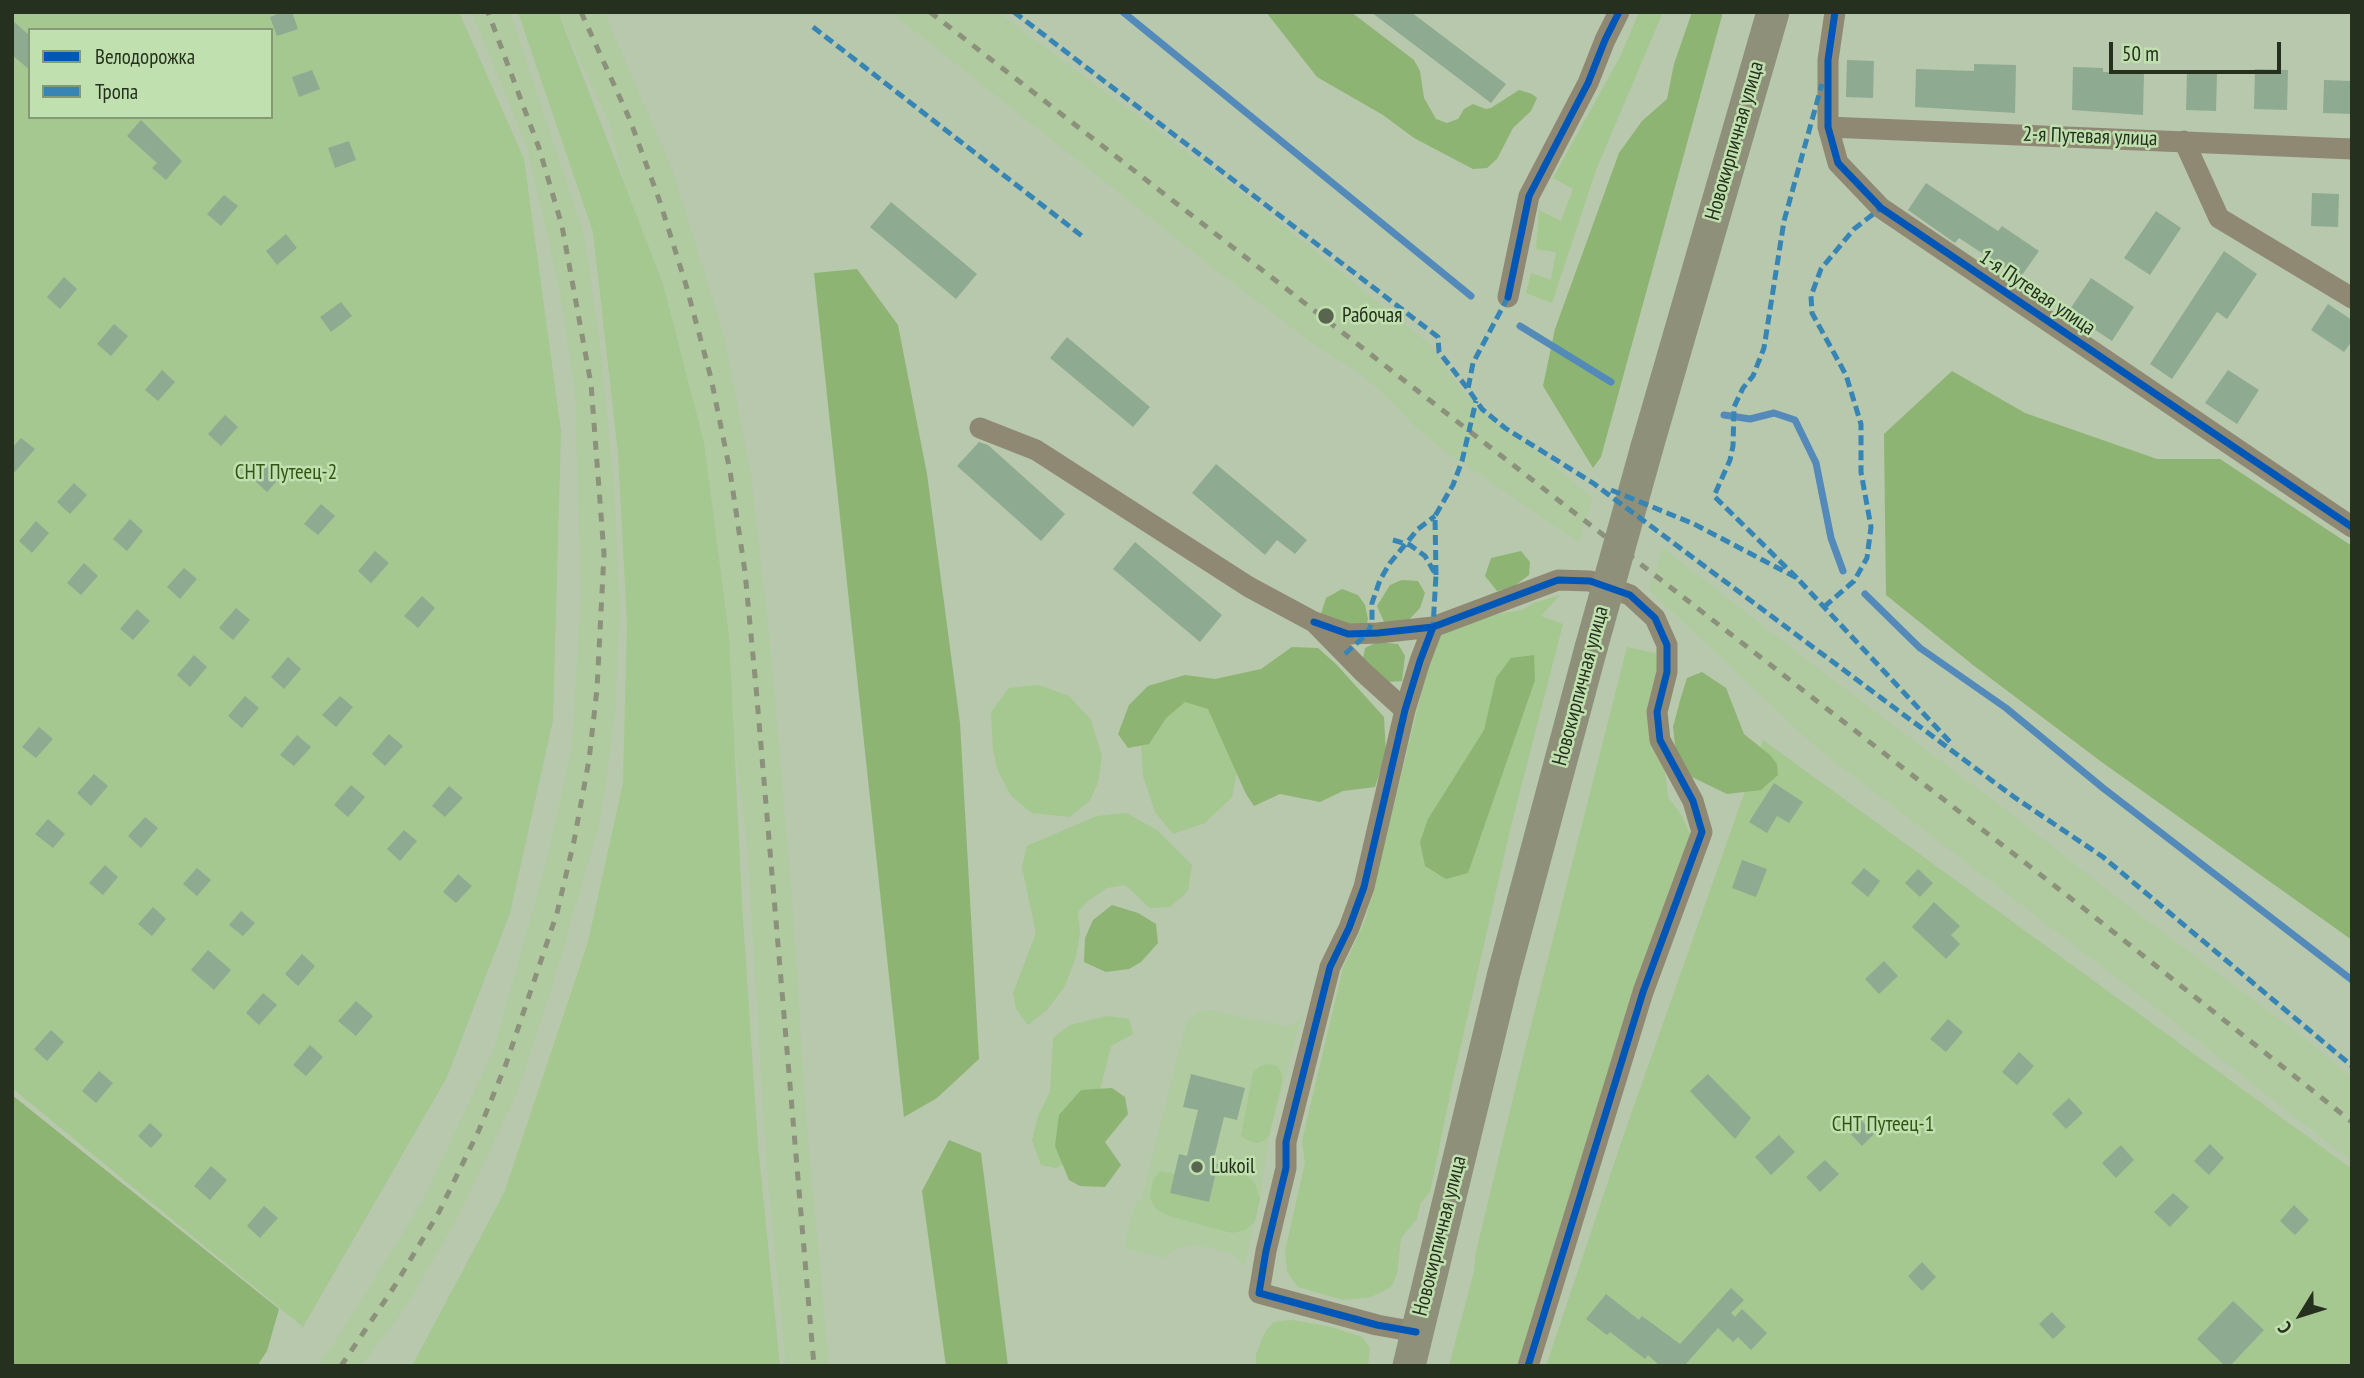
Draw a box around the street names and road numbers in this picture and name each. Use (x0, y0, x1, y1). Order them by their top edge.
street label: Новокирпичная улица (1700, 59, 1770, 223)
street label: 2-я Путевая улица (2022, 122, 2158, 152)
street label: 1-я Путевая улица (1974, 245, 2100, 341)
street label: Новокирпичная улица (1548, 603, 1614, 769)
street label: Новокирпичная улица (1408, 1153, 1472, 1319)

